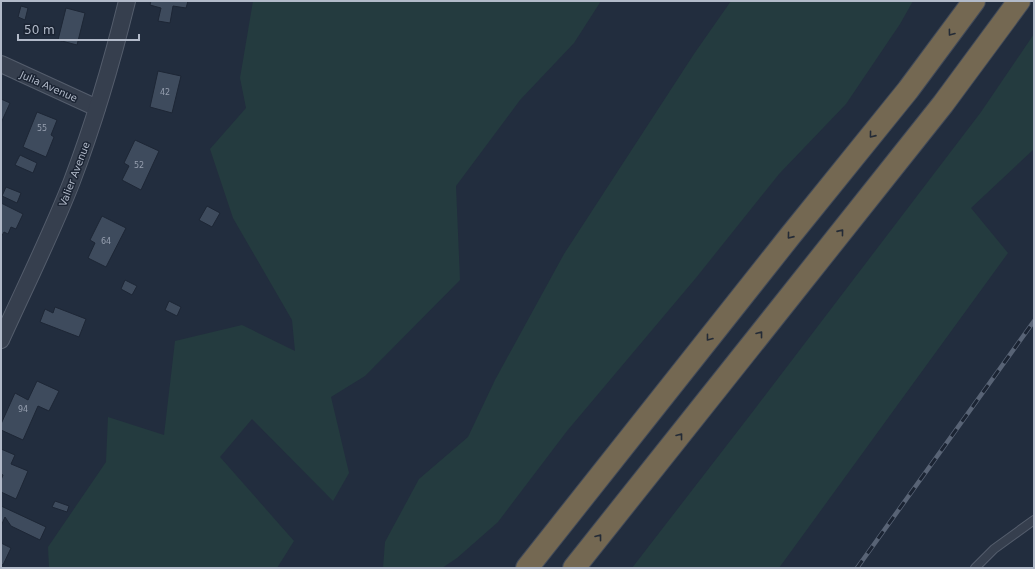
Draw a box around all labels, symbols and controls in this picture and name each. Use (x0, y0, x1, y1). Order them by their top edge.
scale bar (18, 16, 139, 42)
text: 50 m (24, 23, 55, 37)
one-way arrow (949, 28, 956, 35)
street label: Julia Avenue (18, 69, 79, 104)
house number: 42 (160, 88, 170, 97)
house number: 55 (37, 124, 47, 133)
one-way arrow (869, 131, 876, 138)
street label: Valier Avenue (57, 140, 92, 208)
house number: 52 (134, 161, 144, 170)
one-way arrow (837, 230, 844, 237)
one-way arrow (787, 232, 794, 239)
house number: 64 (101, 237, 111, 246)
one-way arrow (756, 331, 763, 338)
one-way arrow (707, 334, 714, 341)
house number: 94 (18, 405, 28, 414)
one-way arrow (675, 433, 682, 440)
one-way arrow (594, 535, 601, 542)

